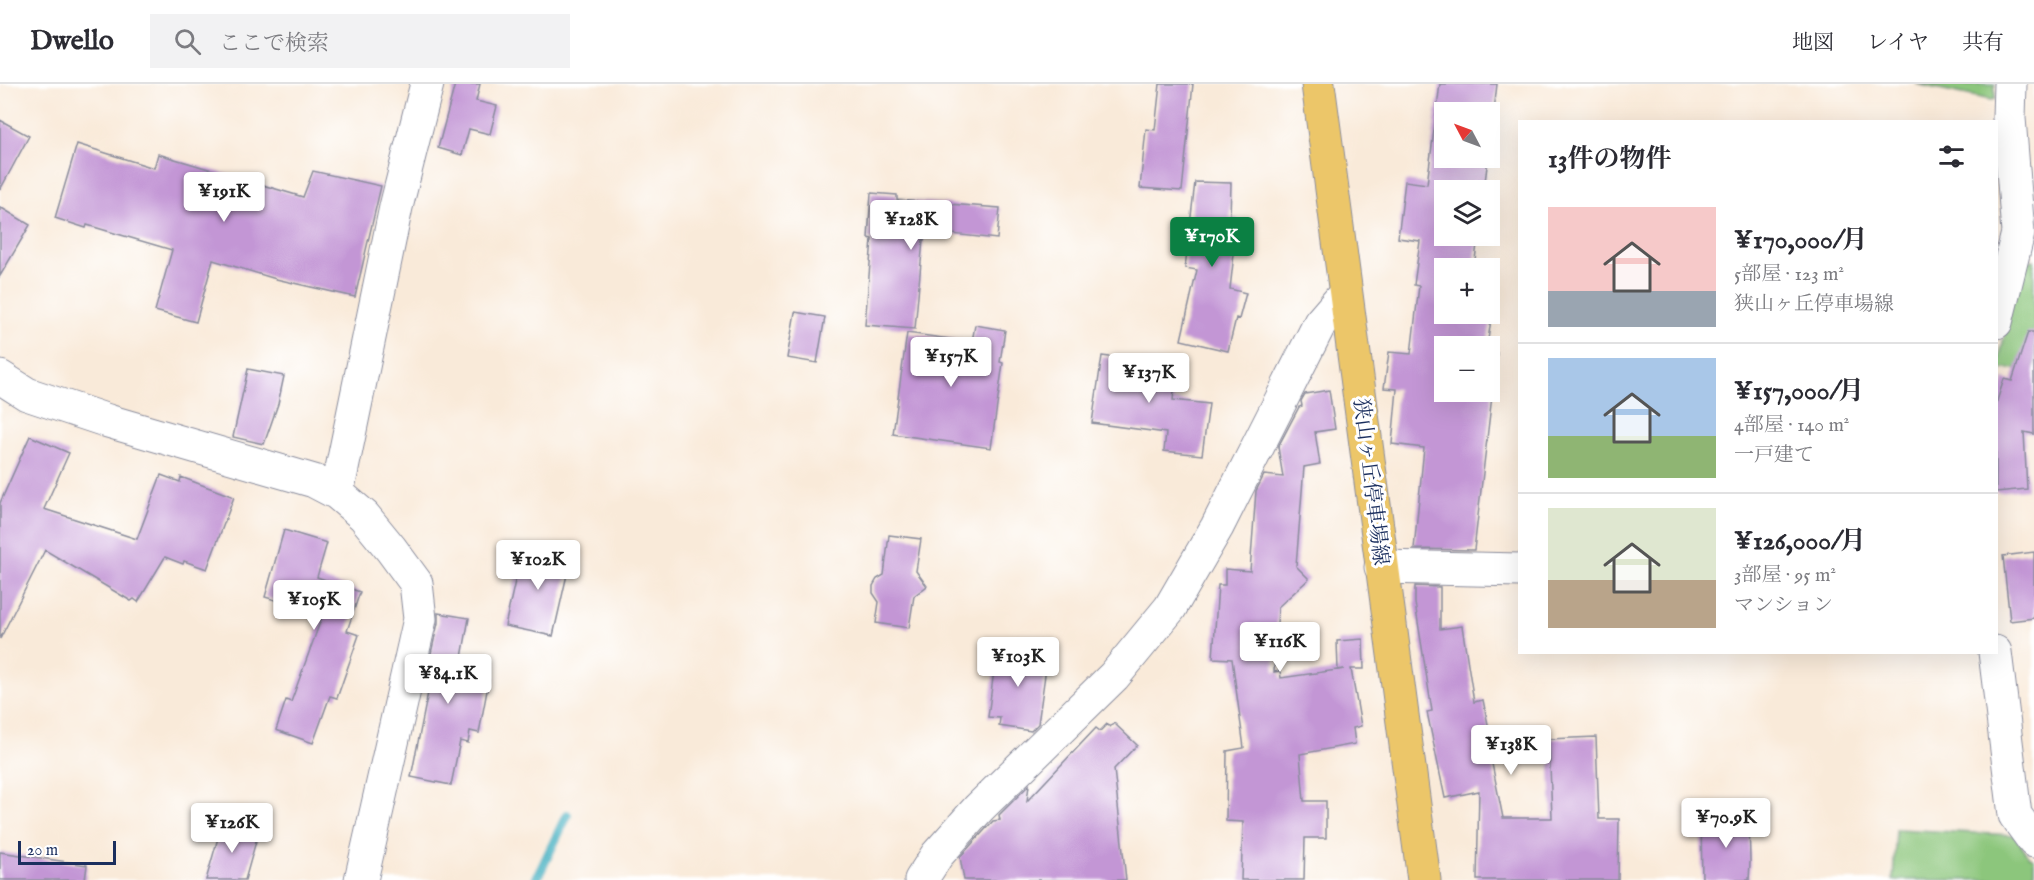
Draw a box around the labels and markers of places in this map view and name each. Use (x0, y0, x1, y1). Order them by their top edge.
pin: ¥191K (182, 172, 266, 223)
pin: ¥128K (869, 200, 953, 251)
pin: ¥170K (1170, 217, 1254, 268)
pin: ¥157K (909, 337, 993, 388)
pin: ¥137K (1107, 353, 1191, 404)
pin: ¥102K (496, 540, 580, 591)
pin: ¥105K (272, 580, 356, 631)
pin: ¥116K (1238, 622, 1322, 673)
pin: ¥103K (976, 637, 1060, 688)
pin: ¥84.1K (399, 654, 497, 705)
pin: ¥138K (1469, 725, 1553, 776)
pin: ¥70.9K (1677, 798, 1775, 849)
pin: ¥126K (190, 803, 274, 854)

